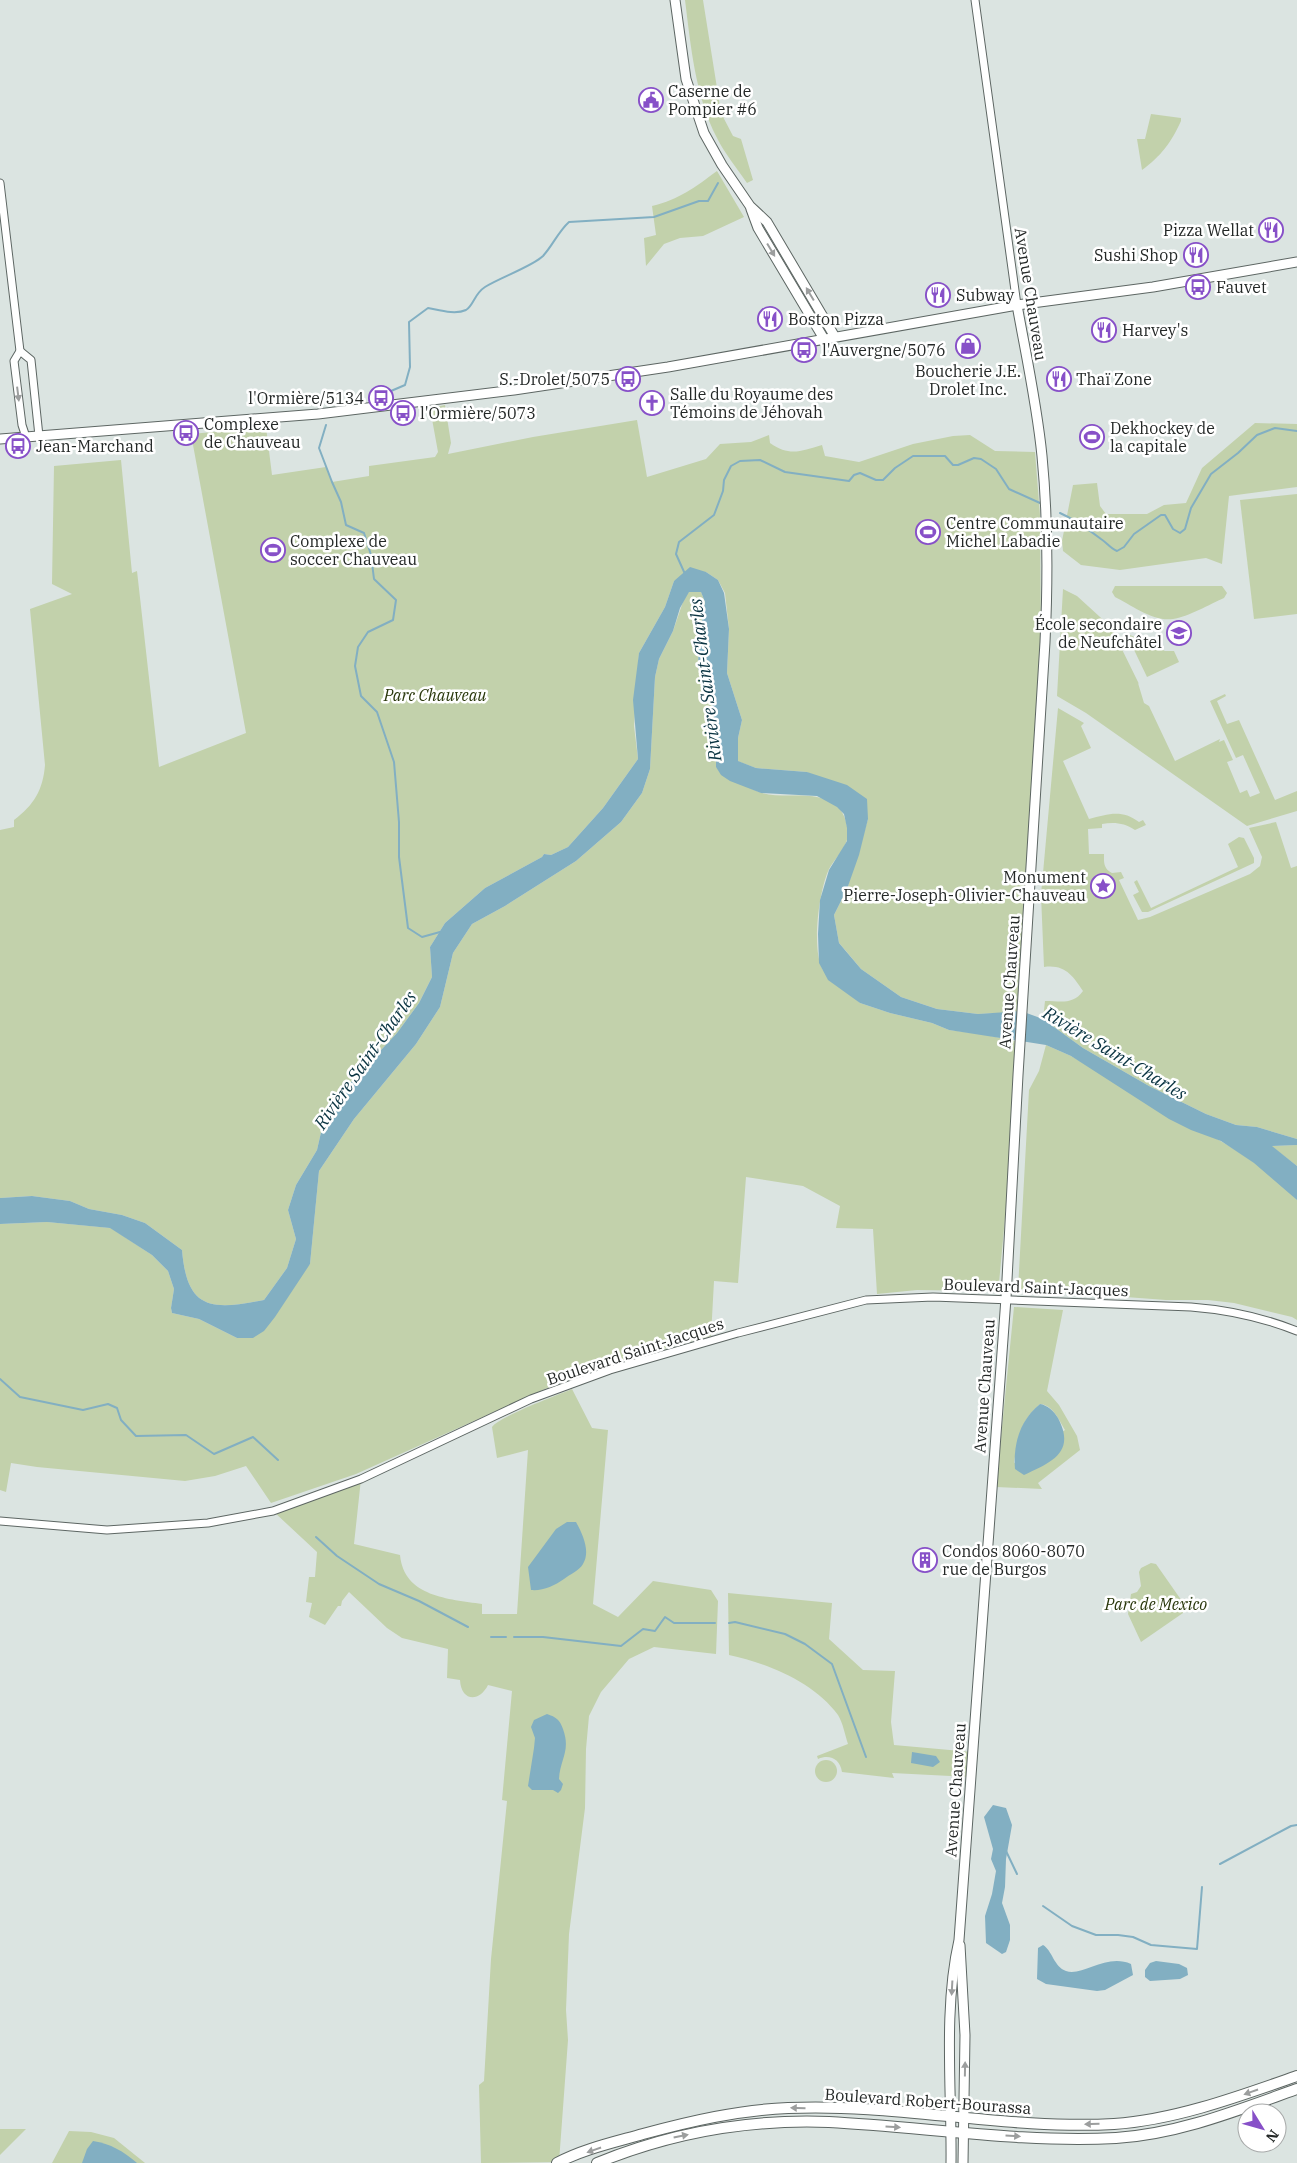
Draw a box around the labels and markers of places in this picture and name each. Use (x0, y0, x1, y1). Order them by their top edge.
place label: Caserne de Pompier #6 (668, 81, 757, 119)
public building icon: Caserne de Pompier #6 (638, 87, 664, 113)
restaurant icon: Pizza Wellat (1258, 217, 1284, 243)
place label: Pizza Wellat (1163, 220, 1254, 240)
restaurant icon: Sushi Shop (1183, 242, 1209, 268)
place label: Sushi Shop (1094, 245, 1178, 265)
bus stop icon: Fauvet (1185, 274, 1211, 300)
place label: Fauvet (1216, 277, 1267, 297)
restaurant icon: Subway (925, 282, 951, 308)
place label: Subway (956, 285, 1015, 305)
restaurant icon: Boston Pizza (757, 306, 783, 332)
place label: Boston Pizza (788, 309, 884, 329)
restaurant icon: Harvey's (1091, 317, 1117, 343)
place label: Harvey's (1122, 320, 1188, 340)
shop icon: Boucherie J.E. Drolet Inc. (955, 333, 981, 359)
bus stop icon: l'Auvergne/5076 (791, 337, 817, 363)
place label: l'Auvergne/5076 (822, 340, 946, 360)
place label: Boucherie J.E. Drolet Inc. (915, 361, 1021, 399)
bus stop icon: S.-Drolet/5075 (615, 366, 641, 392)
restaurant icon: Thaï Zone (1046, 366, 1072, 392)
place label: S.-Drolet/5075 (499, 369, 610, 389)
place label: Thaï Zone (1076, 369, 1152, 389)
place label: Salle du Royaume des Témoins de Jéhovah (670, 384, 833, 422)
bus stop icon: l'Ormière/5134 (368, 385, 394, 411)
place label: l'Ormière/5134 (248, 388, 364, 408)
church icon: Salle du Royaume des Témoins de Jéhovah (639, 390, 665, 416)
bus stop icon: l'Ormière/5073 (390, 400, 416, 426)
place label: l'Ormière/5073 (420, 403, 536, 423)
place label: Complexe de Chauveau (204, 414, 301, 452)
place label: Dekhockey de la capitale (1110, 418, 1215, 456)
bus stop icon: Complexe de Chauveau (173, 420, 199, 446)
sports icon: Dekhockey de la capitale (1079, 424, 1105, 450)
bus stop icon: Jean-Marchand (5, 433, 31, 459)
place label: Jean-Marchand (36, 436, 154, 456)
place label: Centre Communautaire Michel Labadie (946, 513, 1124, 551)
sports icon: Centre Communautaire Michel Labadie (915, 519, 941, 545)
place label: Complexe de soccer Chauveau (290, 531, 417, 569)
sports icon: Complexe de soccer Chauveau (260, 537, 286, 563)
place label: École secondaire de Neufchâtel (1035, 613, 1162, 652)
school or university icon: École secondaire de Neufchâtel (1166, 620, 1192, 646)
place label: Monument Pierre-Joseph-Olivier-Chauveau (843, 867, 1086, 905)
place icon: Monument Pierre-Joseph-Olivier-Chauveau (1090, 873, 1116, 899)
place label: Condos 8060-8070 rue de Burgos (942, 1541, 1085, 1579)
building icon: Condos 8060-8070 rue de Burgos (912, 1547, 938, 1573)

